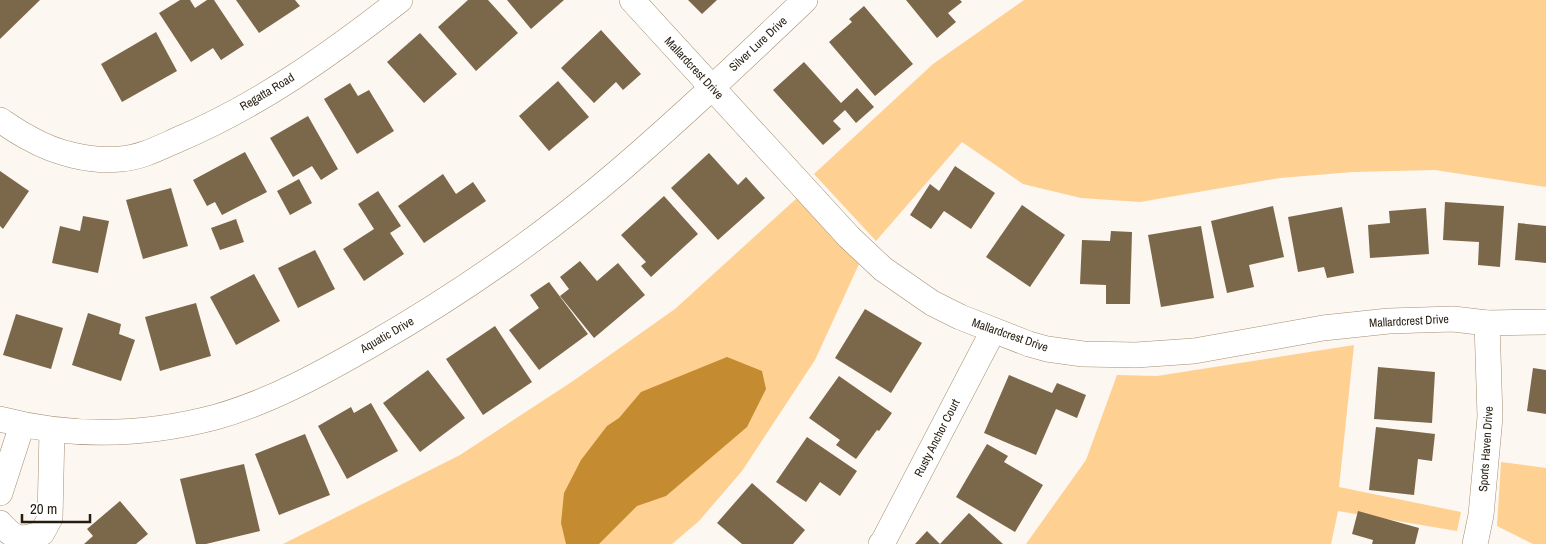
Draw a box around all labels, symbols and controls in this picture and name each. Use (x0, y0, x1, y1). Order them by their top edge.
street label: Silver Lure Drive (726, 13, 790, 75)
street label: Mallardcrest Drive (661, 33, 727, 103)
street label: Regatta Road (237, 70, 297, 114)
street label: Mallardcrest Drive (1369, 311, 1449, 331)
street label: Aquatic Drive (356, 313, 417, 357)
street label: Mallardcrest Drive (970, 314, 1050, 356)
street label: Rusty Anchor Court (911, 396, 964, 480)
street label: Sports Haven Drive (1475, 406, 1497, 492)
scale bar (22, 492, 90, 524)
text: 20 m (30, 498, 57, 519)

